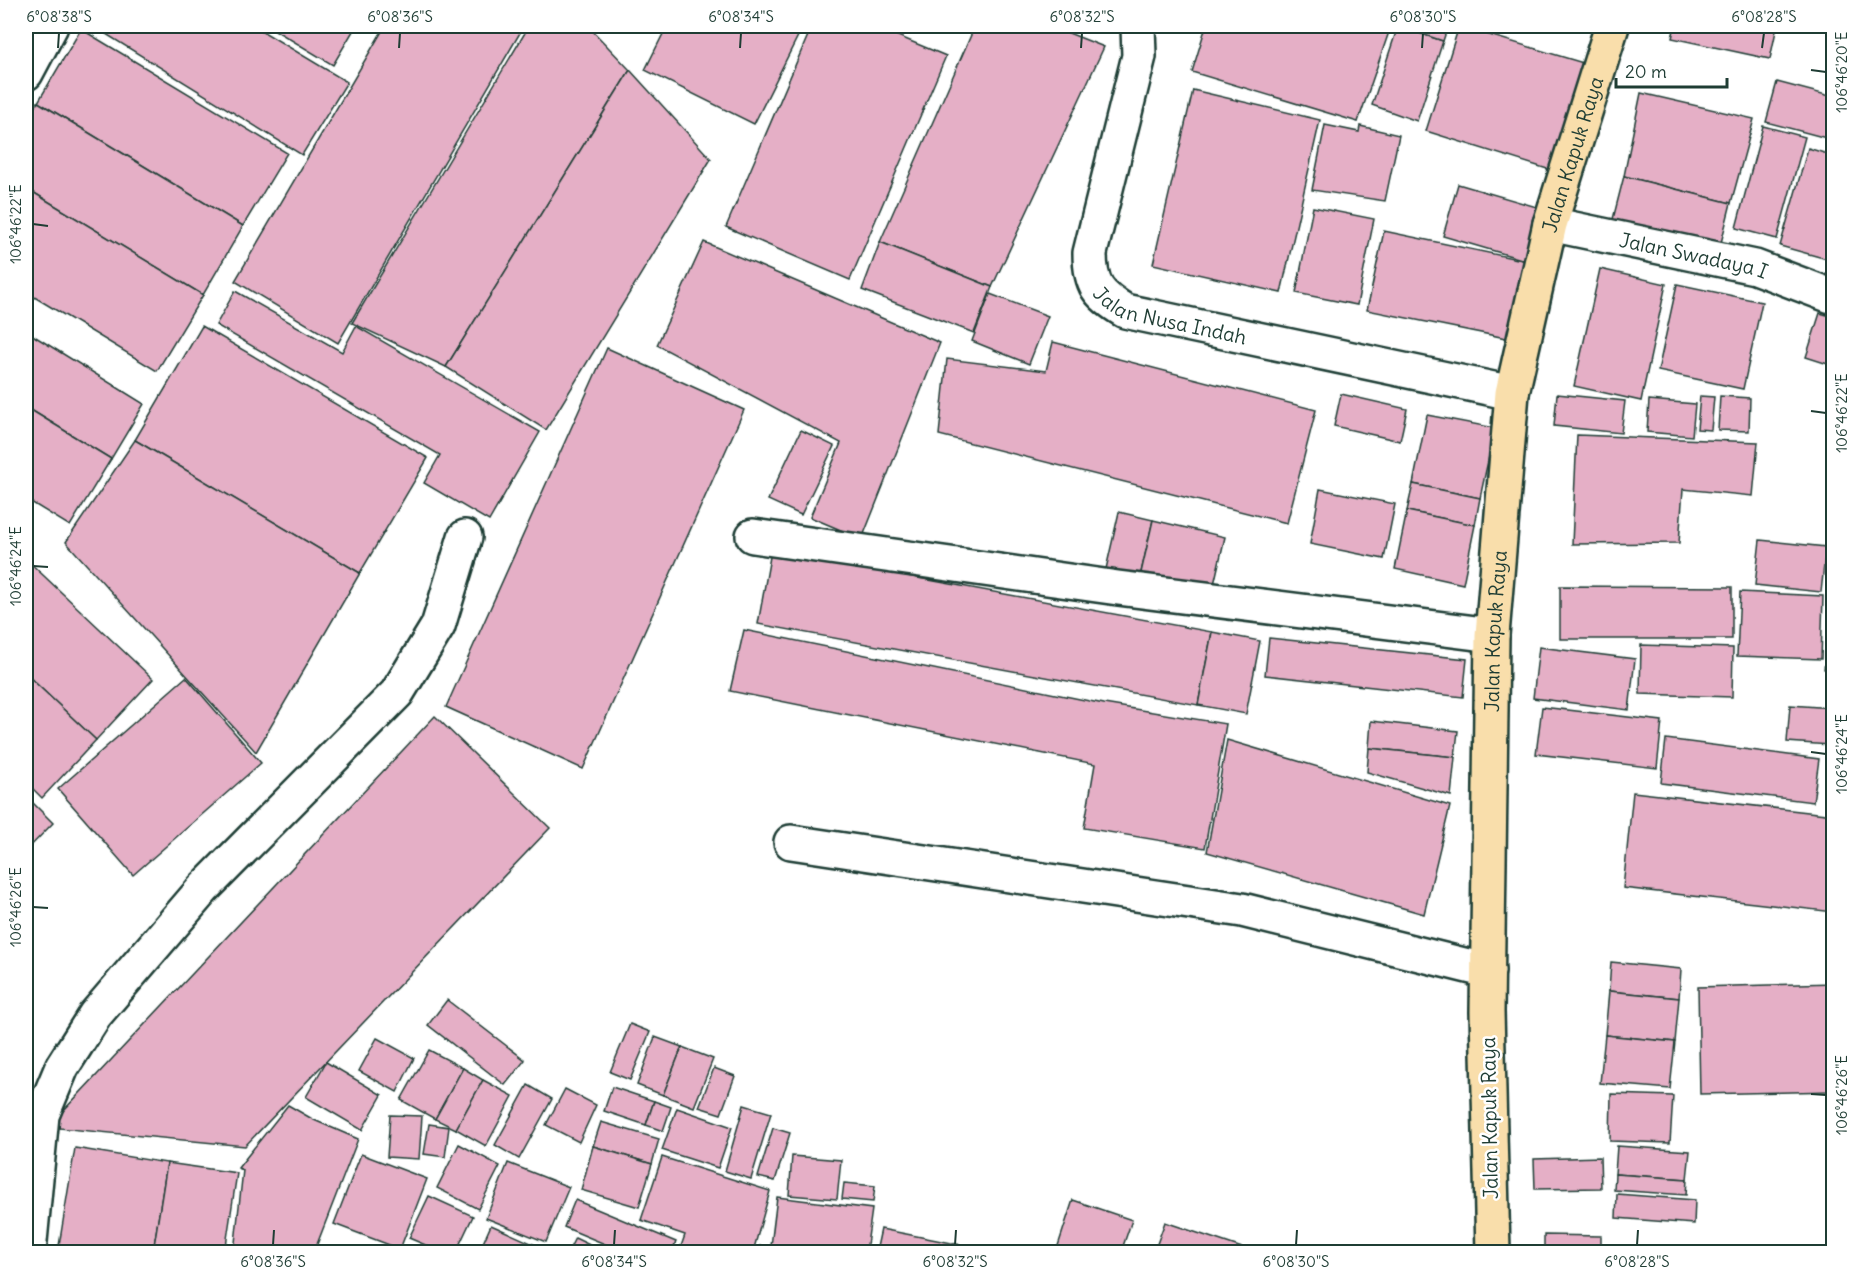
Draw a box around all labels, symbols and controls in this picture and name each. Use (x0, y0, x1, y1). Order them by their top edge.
text: 6°08'38"S (26, 7, 92, 26)
text: 6°08'36"S (367, 7, 433, 26)
text: 6°08'34"S (708, 7, 774, 26)
text: 6°08'32"S (1049, 7, 1115, 26)
text: 6°08'30"S (1390, 7, 1456, 26)
text: 6°08'28"S (1731, 7, 1797, 26)
text: 106°46'20"E (1832, 31, 1851, 113)
scale bar (1616, 51, 1727, 89)
text: 20 m (1625, 60, 1667, 83)
street label: Jalan Kapuk Raya (1536, 73, 1608, 235)
text: 106°46'22"E (6, 184, 25, 264)
street label: Jalan Swadaya I (1617, 226, 1772, 283)
street label: Jalan Nusa Indah (1088, 281, 1249, 349)
text: 106°46'22"E (1832, 373, 1851, 453)
text: 106°46'24"E (6, 526, 25, 606)
street label: Jalan Kapuk Raya (1478, 549, 1511, 712)
text: 106°46'24"E (1832, 714, 1851, 794)
text: 106°46'26"E (6, 867, 25, 947)
street label: Jalan Kapuk Raya (1475, 1037, 1503, 1199)
text: 106°46'26"E (1832, 1055, 1851, 1135)
text: 6°08'36"S (240, 1252, 306, 1271)
text: 6°08'34"S (581, 1252, 647, 1271)
text: 6°08'32"S (922, 1252, 988, 1271)
text: 6°08'30"S (1263, 1252, 1329, 1271)
text: 6°08'28"S (1604, 1252, 1670, 1271)

